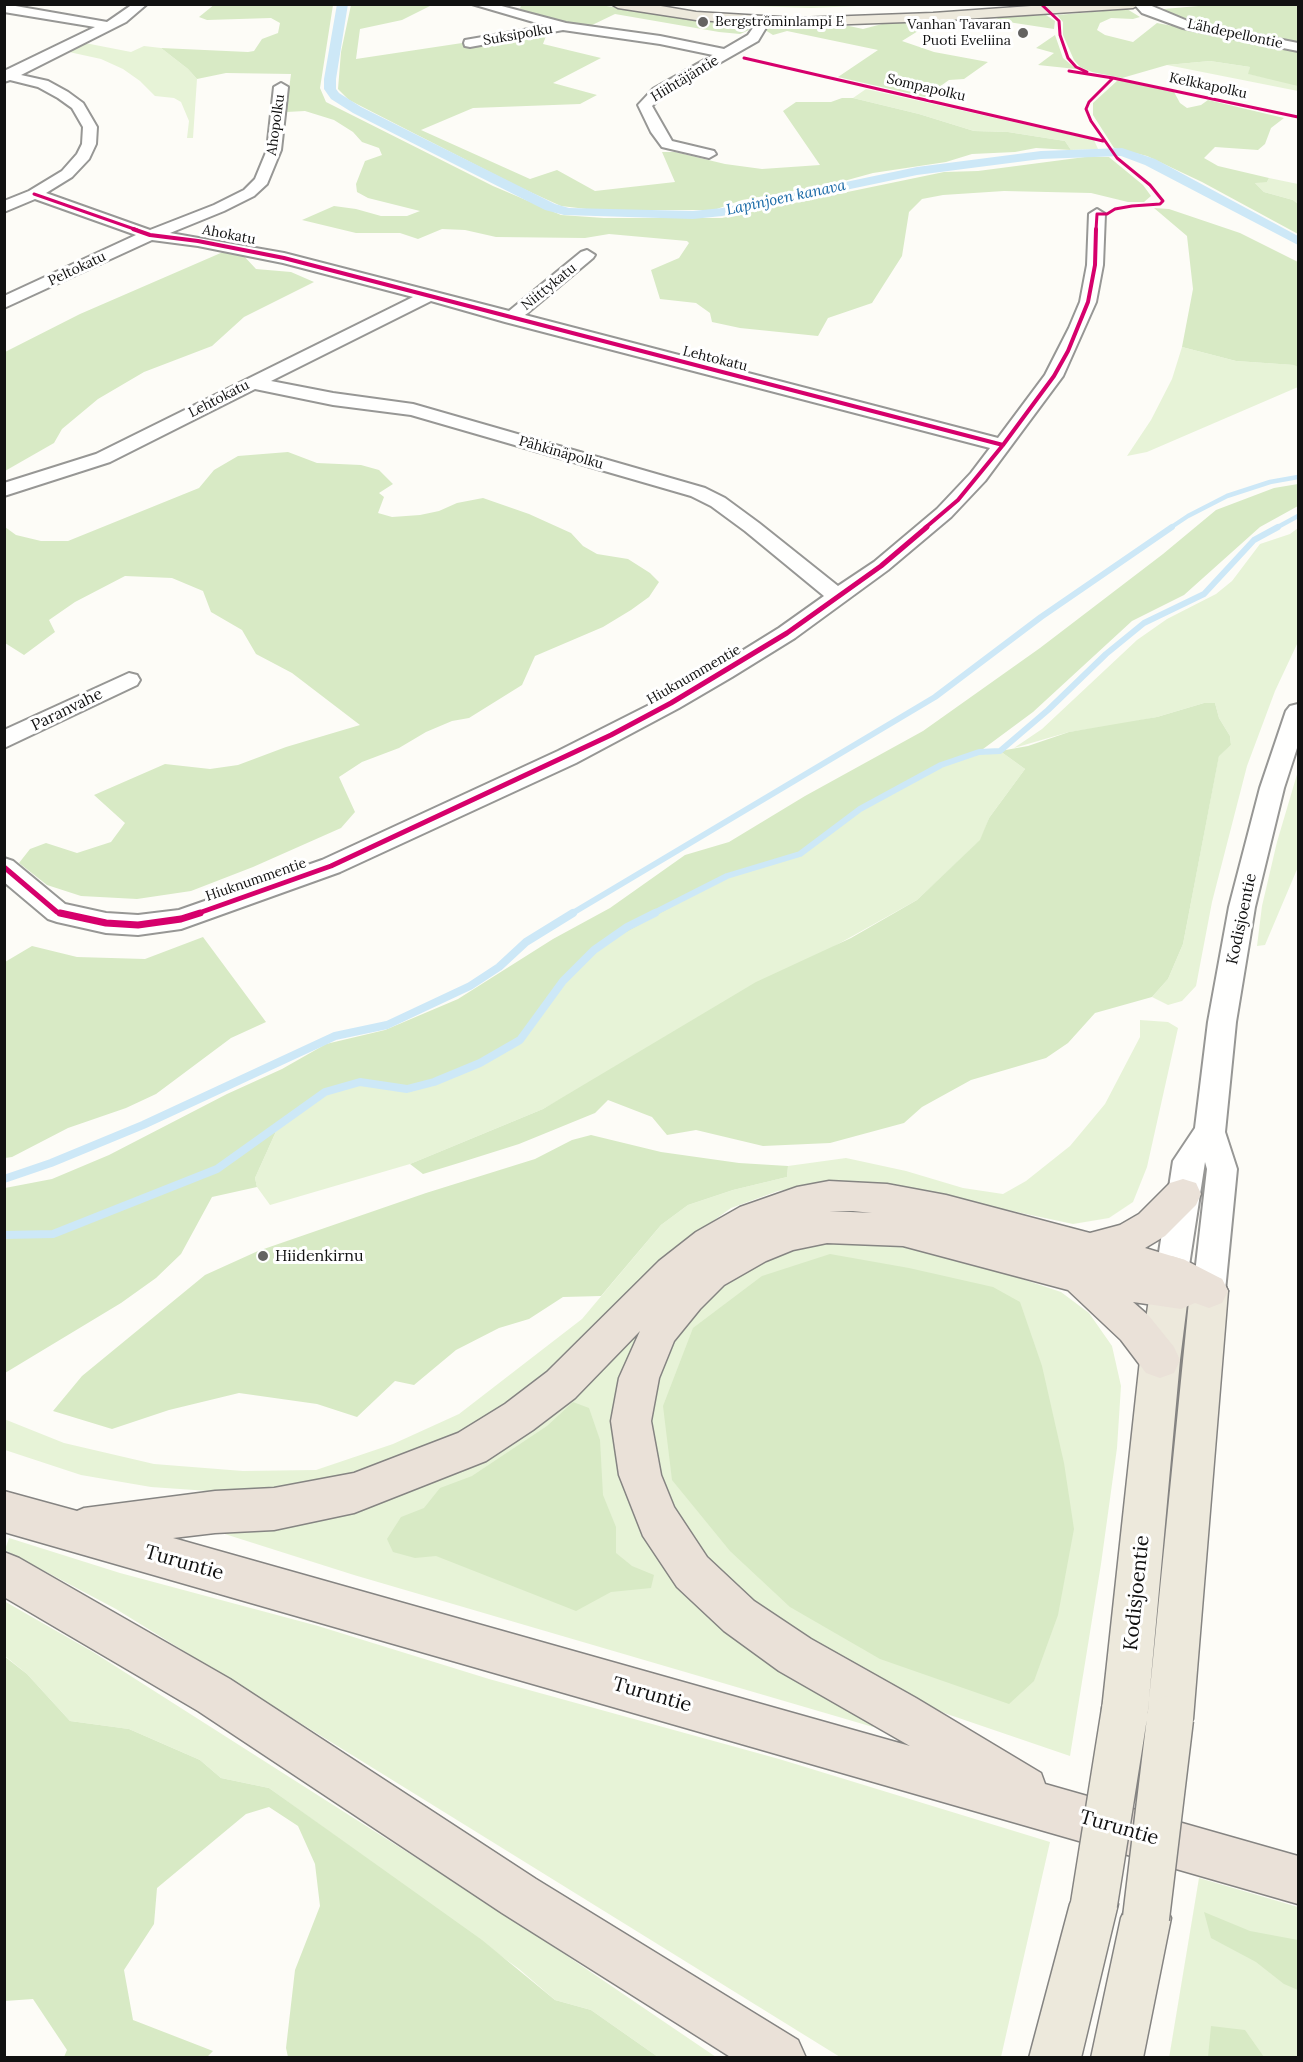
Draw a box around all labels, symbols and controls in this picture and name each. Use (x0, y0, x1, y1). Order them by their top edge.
place label: Bergströminlampi E (715, 14, 844, 30)
marker: Bergströminlampi E (696, 15, 710, 29)
street label: Lähdepellontie (1186, 16, 1284, 52)
place label: Vanhan Tavaran Puoti Eveliina (907, 17, 1011, 50)
street label: Suksipolku (482, 21, 554, 49)
marker: Vanhan Tavaran Puoti Eveliina (1016, 26, 1030, 40)
street label: Hiihtäjäntie (648, 52, 722, 106)
street label: Kelkkapolku (1167, 70, 1249, 102)
street label: Sompapolku (885, 71, 967, 105)
street label: Ahopolku (263, 93, 289, 157)
water label: Lapinjoen kanava (725, 177, 847, 219)
street label: Ahokatu (201, 222, 257, 248)
street label: Peltokatu (45, 248, 109, 290)
street label: Niittykatu (518, 260, 580, 314)
street label: Lehtokatu (681, 343, 749, 375)
street label: Lehtokatu (186, 377, 252, 421)
street label: Pähkinäpolku (517, 433, 605, 473)
street label: Hiuknummentie (644, 641, 744, 709)
street label: Paranvahe (28, 685, 106, 735)
street label: Hiuknummentie (203, 855, 309, 905)
street label: Kodisjoentie (1223, 872, 1261, 966)
place label: Hiidenkirnu (275, 1246, 364, 1266)
marker: Hiidenkirnu (256, 1249, 270, 1263)
street label: Kodisjoentie (1119, 1534, 1155, 1652)
street label: Turuntie (142, 1540, 226, 1586)
street label: Turuntie (610, 1672, 694, 1718)
street label: Turuntie (1077, 1805, 1161, 1851)

